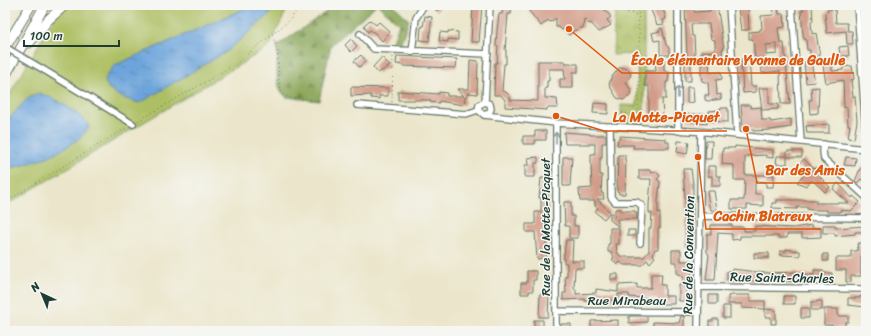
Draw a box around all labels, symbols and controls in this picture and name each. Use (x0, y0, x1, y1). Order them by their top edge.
scale bar (24, 22, 119, 48)
text: 100 m (30, 25, 63, 47)
callout: École élémentaire Yvonne de Gaulle (622, 47, 854, 73)
text: École élémentaire Yvonne de Gaulle (631, 48, 846, 73)
one-way arrow (674, 86, 682, 99)
callout: La Motte-Picquet (604, 105, 727, 131)
text: La Motte-Picquet (613, 105, 721, 130)
one-way arrow (552, 132, 560, 145)
street label: Rue de la Motte-Picquet (534, 157, 557, 296)
callout: Bar des Amis (757, 157, 853, 183)
text: Bar des Amis (765, 158, 845, 183)
street label: Rue de la Convention (676, 196, 701, 314)
callout: Cachin Blatreux (706, 203, 821, 229)
text: Cachin Blatreux (713, 204, 813, 229)
street label: Rue Saint-Charles (730, 265, 835, 290)
north arrow (22, 274, 62, 314)
text: N (25, 277, 45, 297)
street label: Rue Mirabeau (588, 289, 666, 312)

